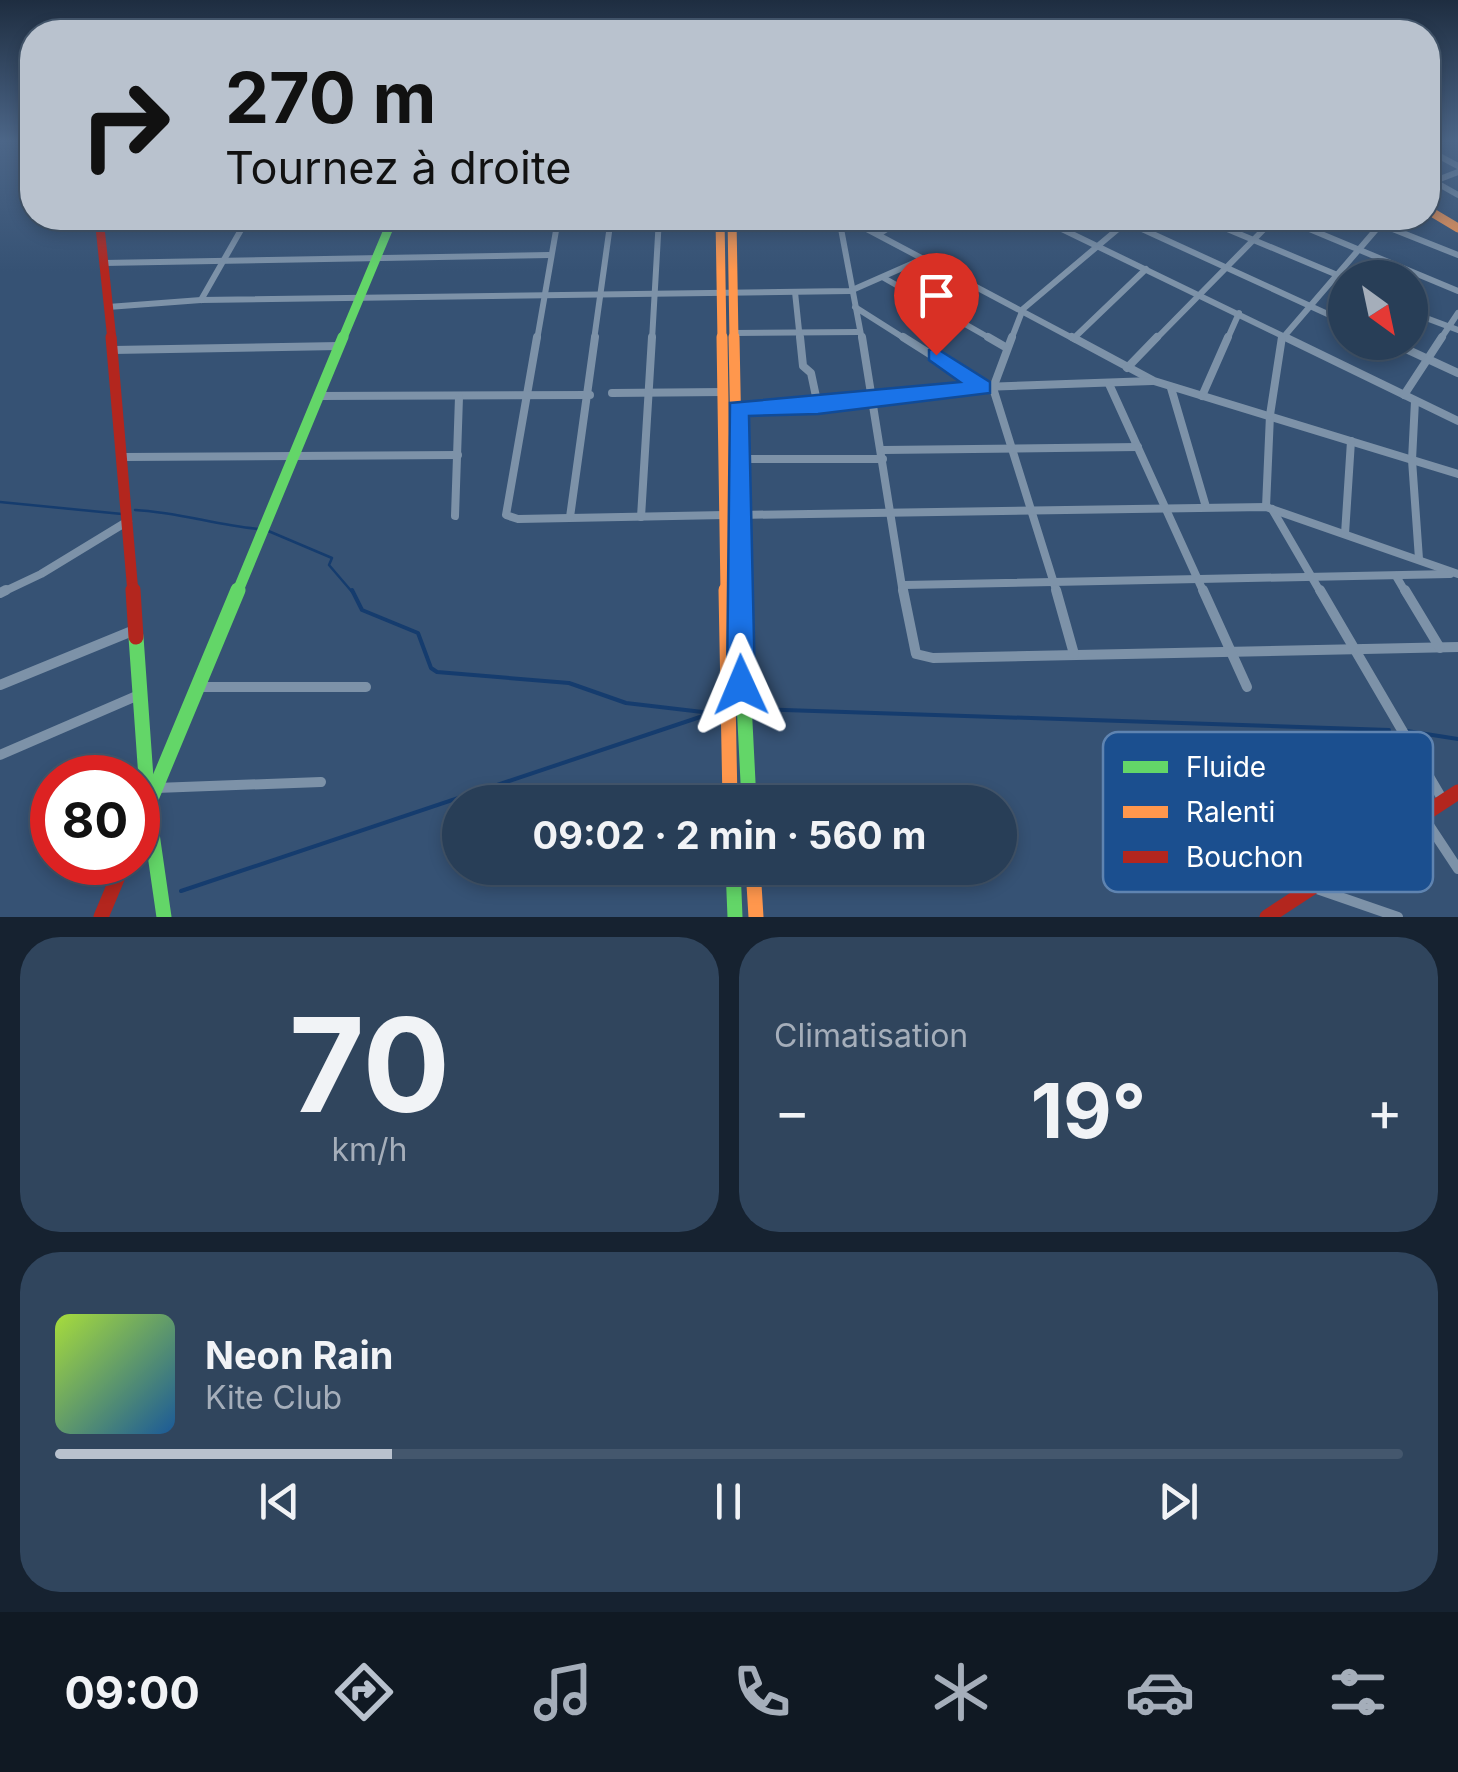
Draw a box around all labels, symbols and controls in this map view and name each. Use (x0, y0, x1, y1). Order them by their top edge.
text: 270 m (225, 55, 436, 140)
icon: right (60, 60, 190, 190)
text: Tournez à droite (225, 140, 572, 195)
pin (894, 253, 979, 356)
north arrow (1328, 260, 1428, 360)
map controls (1328, 260, 1428, 360)
icon: arrive (909, 268, 964, 323)
position arrow (689, 633, 793, 737)
legend (1103, 732, 1433, 892)
text: Fluide (1186, 750, 1266, 784)
speed limit sign: 80 (30, 755, 160, 885)
text: Ralenti (1186, 795, 1275, 829)
text: 09:02 · 2 min · 560 m (533, 812, 926, 858)
text: Bouchon (1186, 840, 1304, 874)
text: 70 (289, 986, 450, 1143)
text: Climatisation (774, 1016, 968, 1055)
text: 19° (1031, 1065, 1146, 1156)
text: − (774, 1078, 810, 1144)
text: + (1367, 1078, 1403, 1144)
text: km/h (331, 1130, 408, 1169)
text: Neon Rain (205, 1332, 393, 1378)
text: Kite Club (205, 1378, 342, 1417)
icon: previous (252, 1474, 307, 1529)
icon: pause (701, 1474, 756, 1529)
icon: next (1151, 1474, 1206, 1529)
icon: directions (329, 1657, 399, 1727)
icon: music (528, 1657, 598, 1727)
icon: phone (727, 1657, 797, 1727)
icon: climate (926, 1657, 996, 1727)
icon: car (1125, 1657, 1195, 1727)
icon: filters (1323, 1657, 1393, 1727)
text: 09:00 (64, 1665, 200, 1720)

